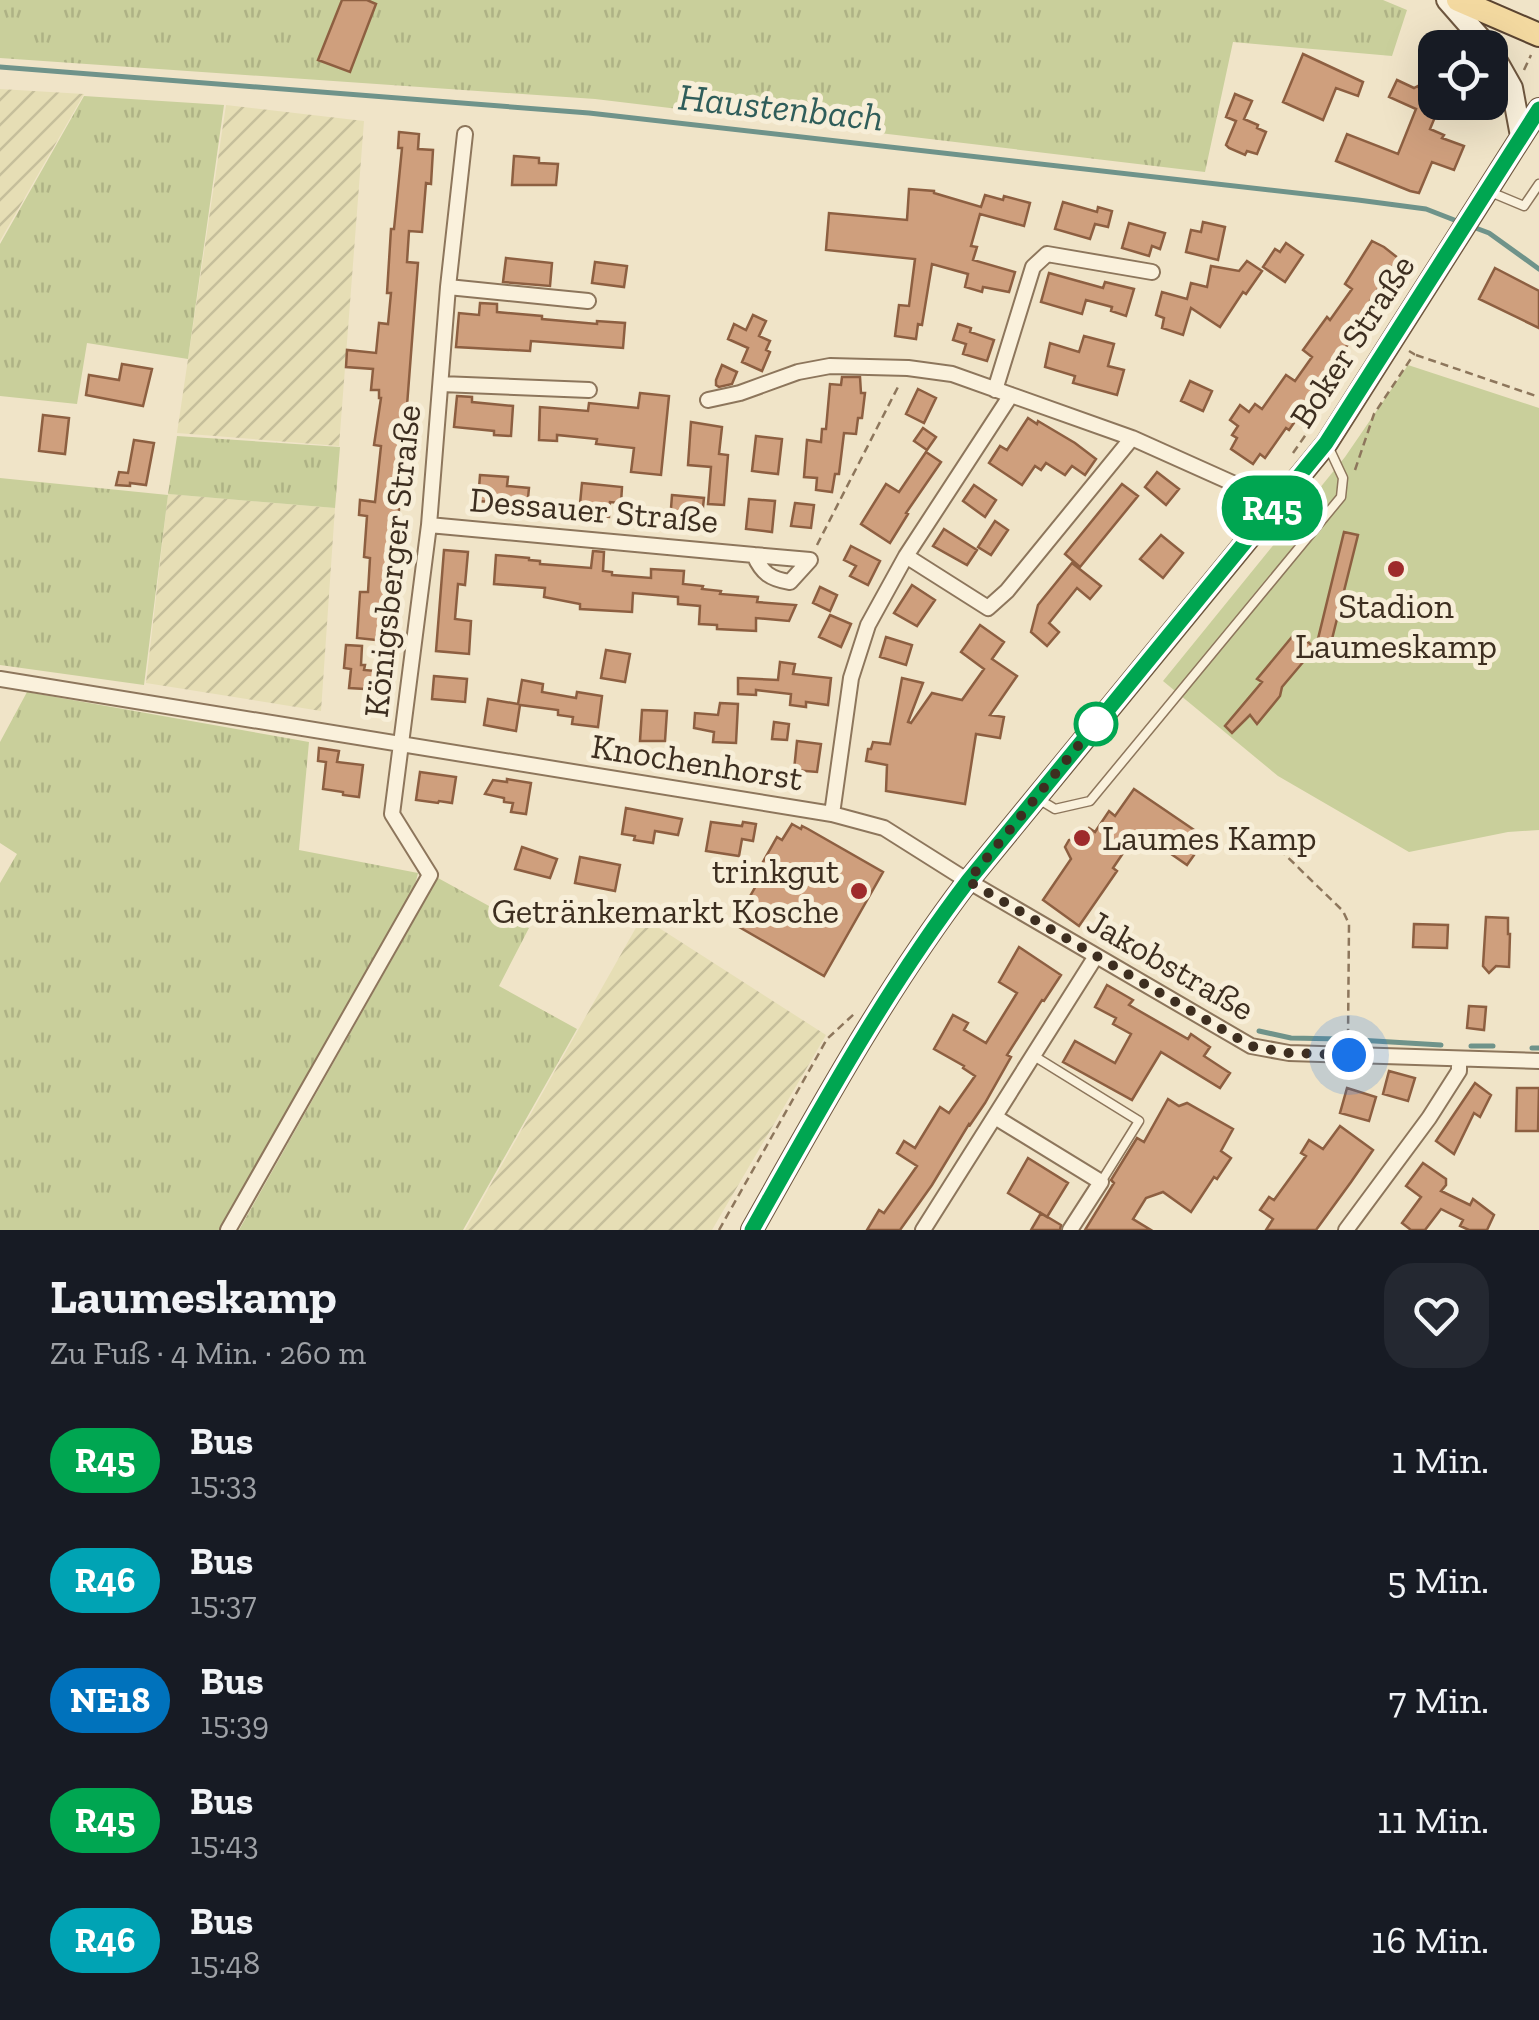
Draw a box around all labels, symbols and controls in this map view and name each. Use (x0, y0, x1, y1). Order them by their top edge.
map controls (1418, 30, 1508, 120)
button: locate (1418, 30, 1508, 120)
water label: Haustenbach (676, 73, 886, 141)
street label: Boker Straße (1281, 247, 1423, 435)
street label: Königsberger Straße (355, 403, 429, 719)
line badge: R45 (1214, 476, 1330, 540)
street label: Dessauer Straße (468, 478, 720, 542)
text: R45 (1242, 487, 1302, 529)
marker: Stadion Laumeskamp (1385, 558, 1407, 580)
place label: Stadion Laumeskamp (1295, 585, 1497, 667)
unlabelled marker (1075, 703, 1117, 745)
street label: Knochenhorst (588, 725, 806, 799)
place label: Laumes Kamp (1102, 817, 1316, 859)
marker: Laumes Kamp (1071, 827, 1093, 849)
place label: trinkgut Getränkemarkt Kosche (492, 850, 839, 932)
marker: trinkgut Getränkemarkt Kosche (848, 880, 870, 902)
street label: Jakobstraße (1080, 900, 1262, 1030)
your location (1324, 1030, 1374, 1080)
button: heart (1384, 1263, 1489, 1368)
text: Laumeskamp (50, 1268, 337, 1325)
text: Zu Fuß · 4 Min. · 260 m (50, 1334, 366, 1372)
text: Bus (190, 1418, 253, 1464)
text: 1 Min. (1392, 1437, 1489, 1483)
text: R45 (75, 1439, 135, 1481)
text: 15:33 (190, 1464, 257, 1502)
text: Bus (190, 1538, 253, 1584)
text: 5 Min. (1387, 1557, 1489, 1603)
text: R46 (74, 1559, 136, 1601)
text: 15:37 (190, 1584, 257, 1622)
text: Bus (200, 1658, 264, 1704)
text: 7 Min. (1389, 1677, 1489, 1723)
text: NE18 (70, 1679, 150, 1721)
text: 15:39 (200, 1704, 269, 1742)
text: Bus (190, 1778, 253, 1824)
text: 11 Min. (1377, 1797, 1489, 1843)
text: R45 (75, 1799, 135, 1841)
text: 15:43 (190, 1824, 259, 1862)
text: Bus (190, 1898, 253, 1944)
text: 16 Min. (1372, 1917, 1489, 1963)
text: R46 (74, 1919, 136, 1961)
text: 15:48 (190, 1944, 260, 1982)

